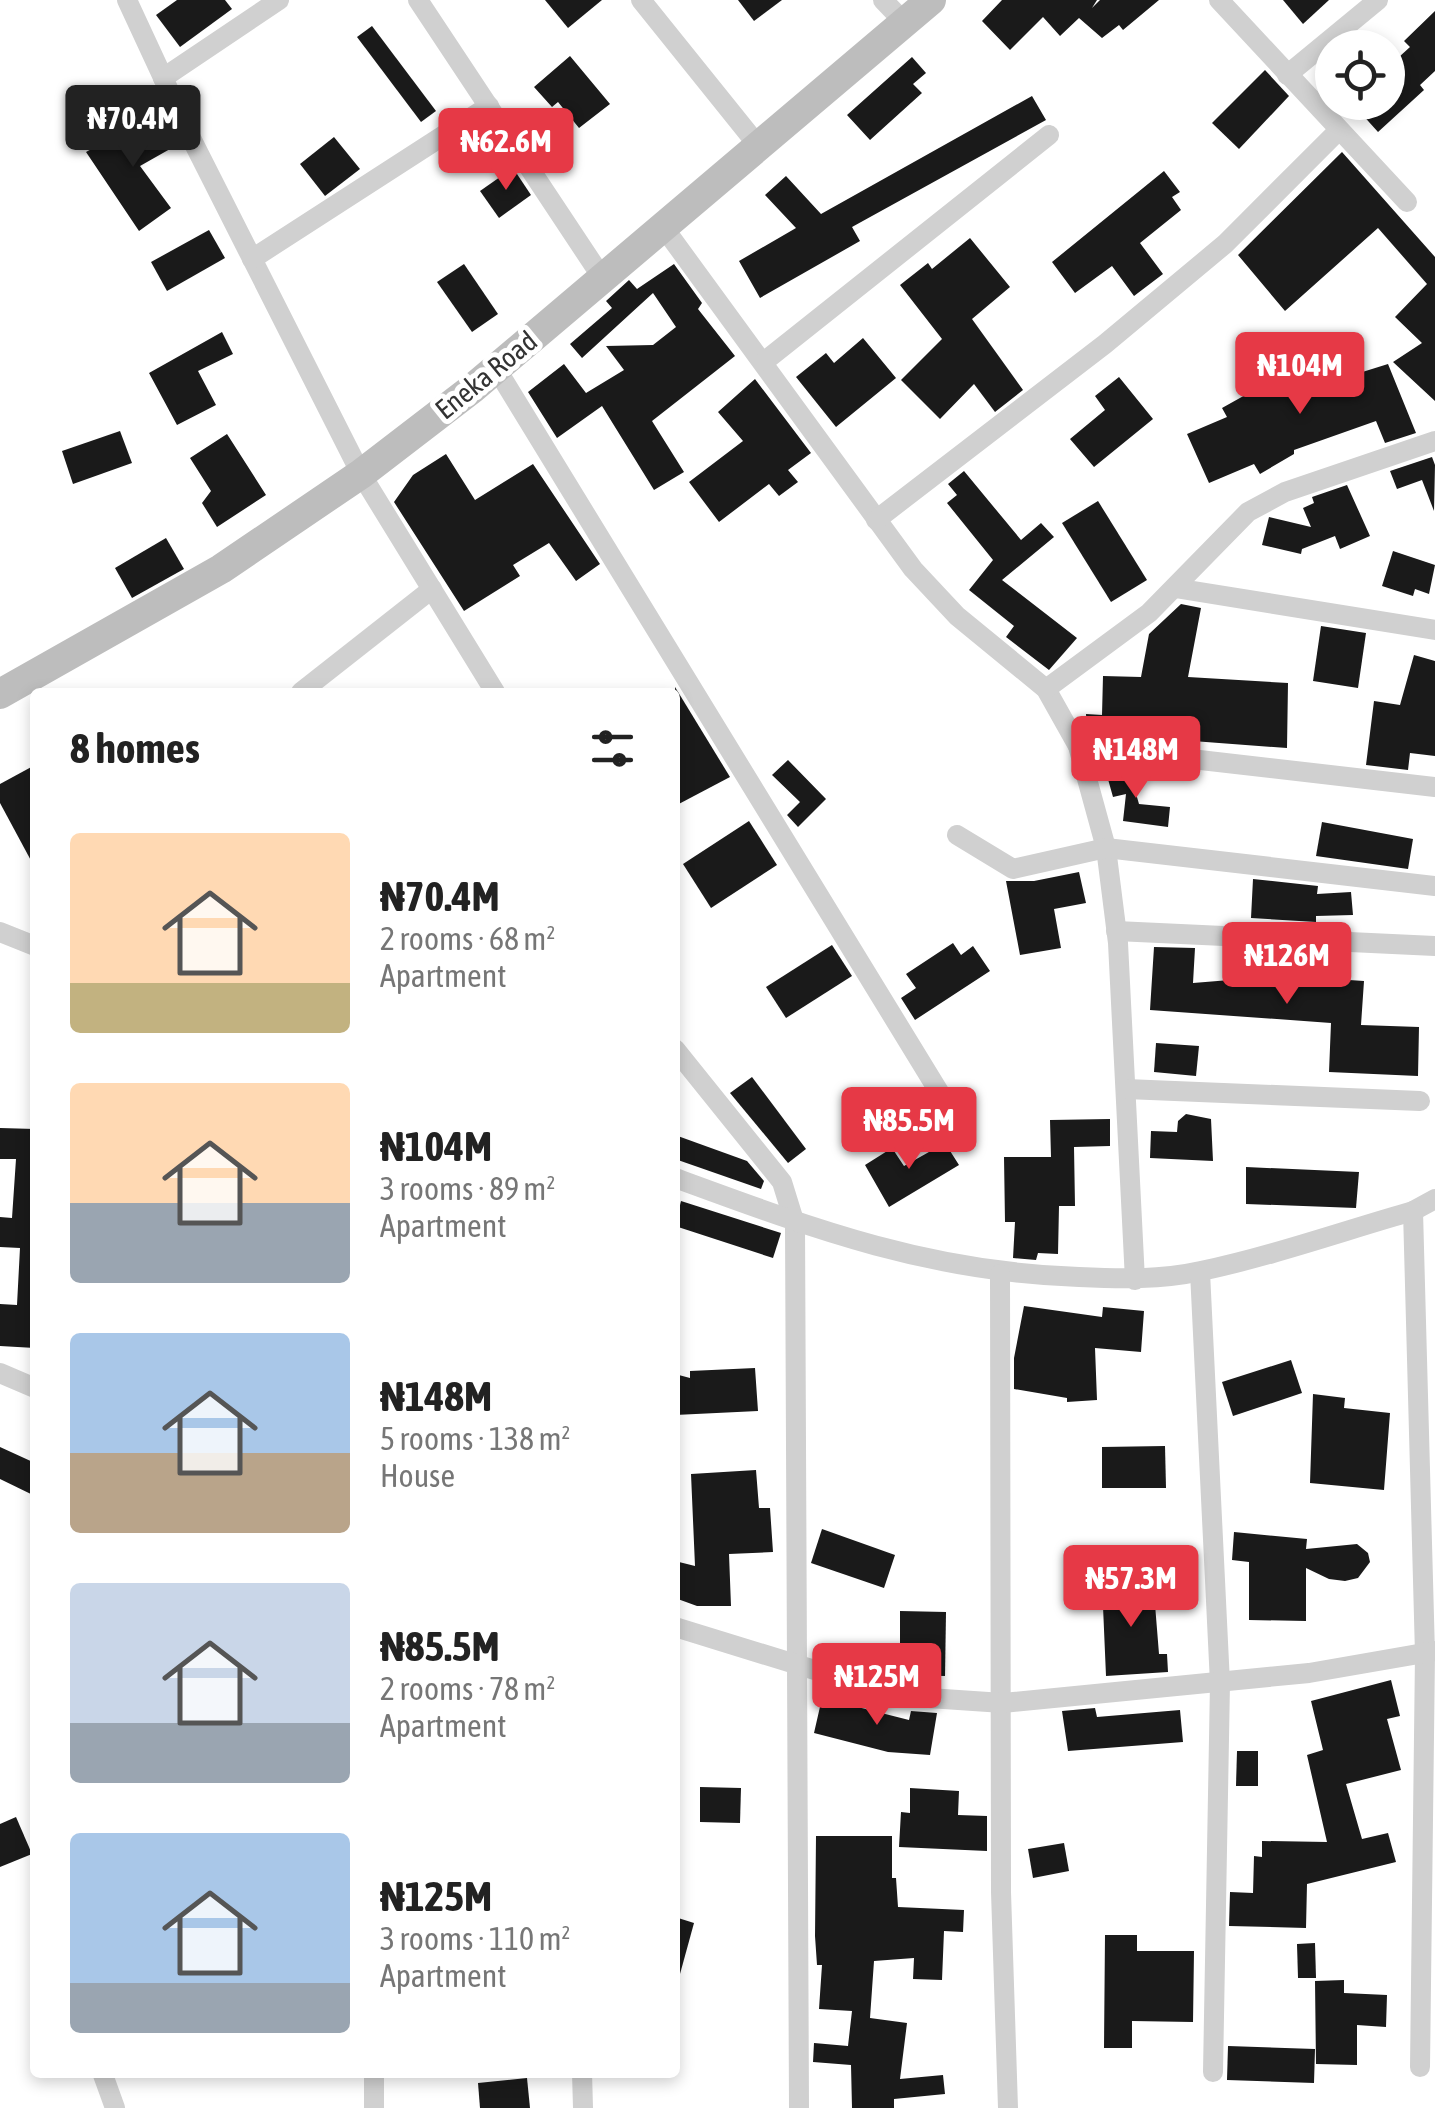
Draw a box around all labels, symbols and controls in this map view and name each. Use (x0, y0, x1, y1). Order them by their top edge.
map controls (1315, 30, 1405, 120)
button: locate (1315, 30, 1405, 120)
pin: ₦70.4M (52, 85, 214, 170)
text: ₦70.4M (87, 99, 179, 136)
pin: ₦62.6M (425, 108, 587, 193)
text: ₦62.6M (460, 122, 552, 159)
street label: Eneka Road (429, 325, 543, 425)
pin: ₦104M (1230, 332, 1370, 417)
text: ₦104M (1257, 346, 1343, 383)
pin: ₦148M (1066, 716, 1206, 801)
icon: filters (585, 721, 640, 776)
text: 8 homes (70, 724, 200, 772)
text: ₦148M (1093, 730, 1179, 767)
text: ₦70.4M (380, 872, 500, 920)
icon: home (150, 873, 270, 993)
text: 2 rooms · 68 m² (380, 920, 555, 957)
pin: ₦126M (1217, 922, 1357, 1007)
text: ₦126M (1244, 936, 1330, 973)
text: Apartment (380, 957, 506, 994)
pin: ₦85.5M (828, 1087, 990, 1172)
text: ₦85.5M (863, 1101, 955, 1138)
text: ₦104M (380, 1122, 492, 1170)
icon: home (150, 1123, 270, 1243)
text: 3 rooms · 89 m² (380, 1170, 555, 1207)
text: Apartment (380, 1207, 506, 1244)
text: ₦148M (380, 1372, 492, 1420)
icon: home (150, 1373, 270, 1493)
text: 5 rooms · 138 m² (380, 1420, 570, 1457)
text: House (380, 1457, 455, 1494)
pin: ₦57.3M (1050, 1545, 1212, 1630)
text: ₦57.3M (1085, 1559, 1177, 1596)
text: ₦85.5M (380, 1622, 500, 1670)
icon: home (150, 1623, 270, 1743)
pin: ₦125M (807, 1643, 947, 1728)
text: ₦125M (834, 1657, 920, 1694)
text: 2 rooms · 78 m² (380, 1670, 555, 1707)
text: Apartment (380, 1707, 506, 1744)
text: ₦125M (380, 1872, 492, 1920)
icon: home (150, 1873, 270, 1993)
text: 3 rooms · 110 m² (380, 1920, 570, 1957)
text: Apartment (380, 1957, 506, 1994)

